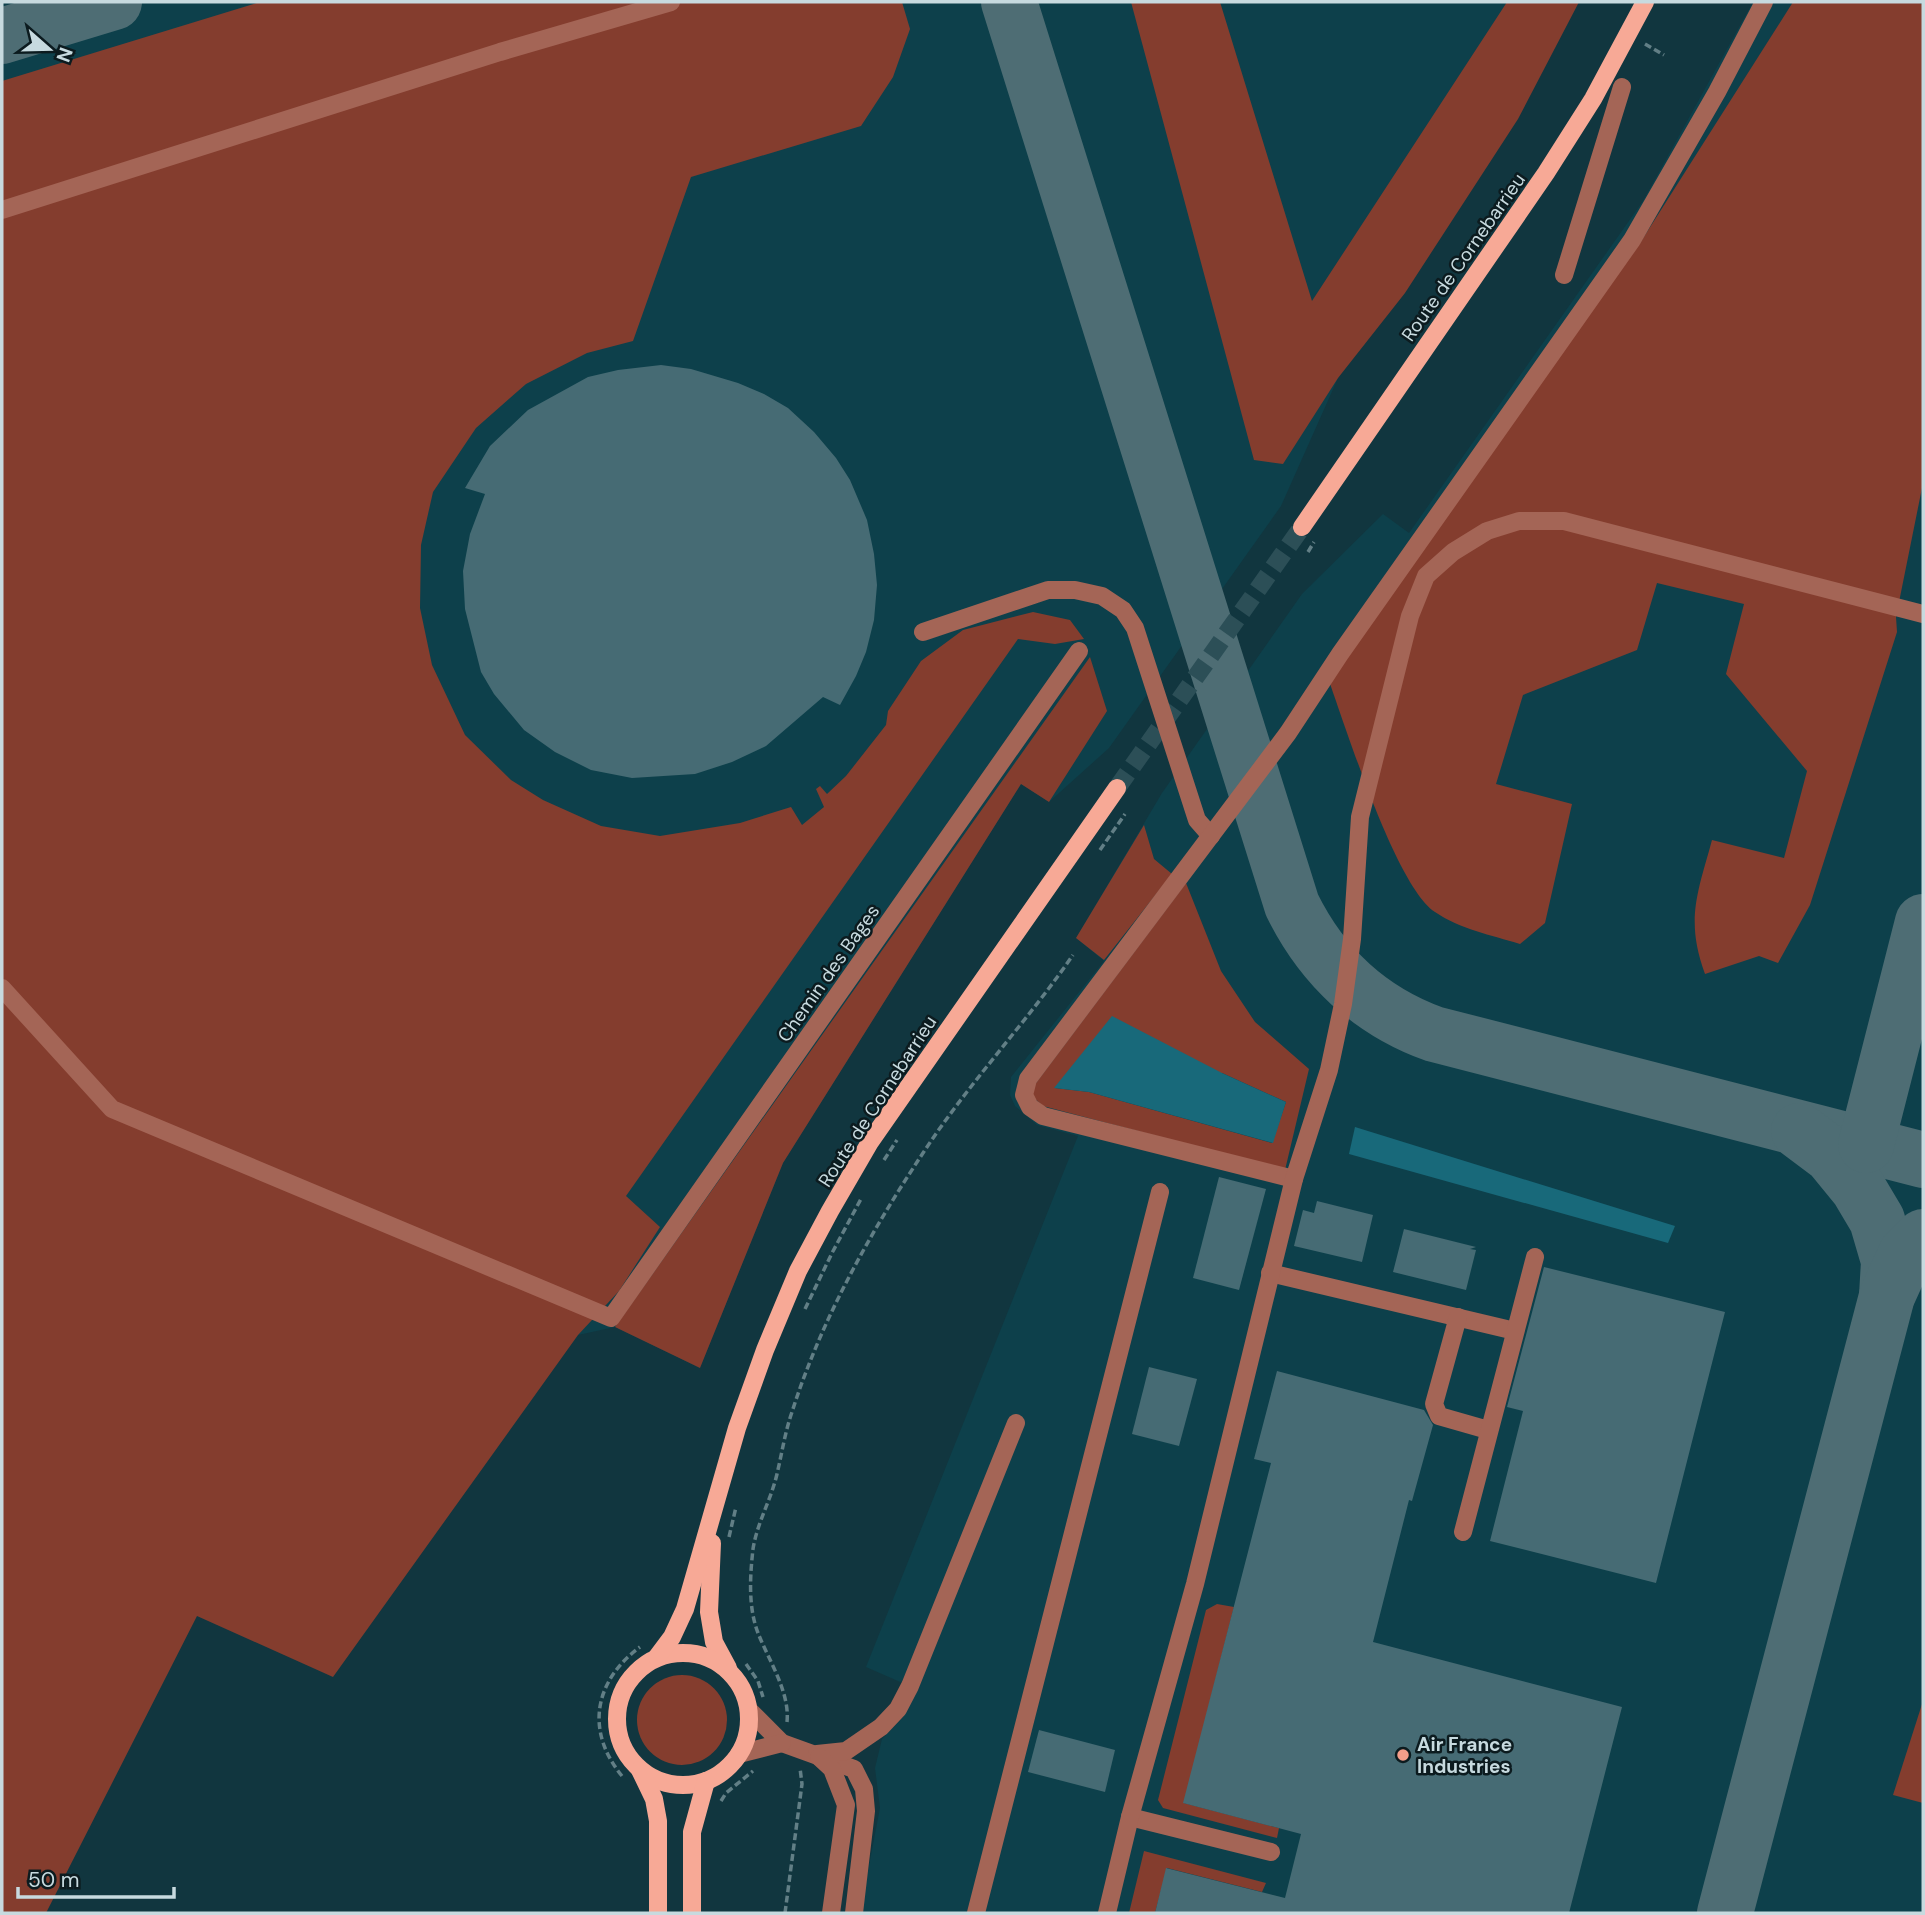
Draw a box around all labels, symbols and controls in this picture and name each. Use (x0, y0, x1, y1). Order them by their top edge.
north arrow (14, 14, 84, 84)
text: N (50, 44, 79, 65)
street label: Route de Cornebarrieu (1396, 168, 1531, 346)
street label: Chemin des Bages (772, 900, 885, 1047)
street label: Route de Cornebarrieu (813, 1011, 942, 1192)
place label: Air France Industries (1417, 1732, 1512, 1779)
marker: Air France Industries (1395, 1747, 1411, 1763)
scale bar (18, 1856, 173, 1900)
text: 50 m (28, 1866, 79, 1894)

